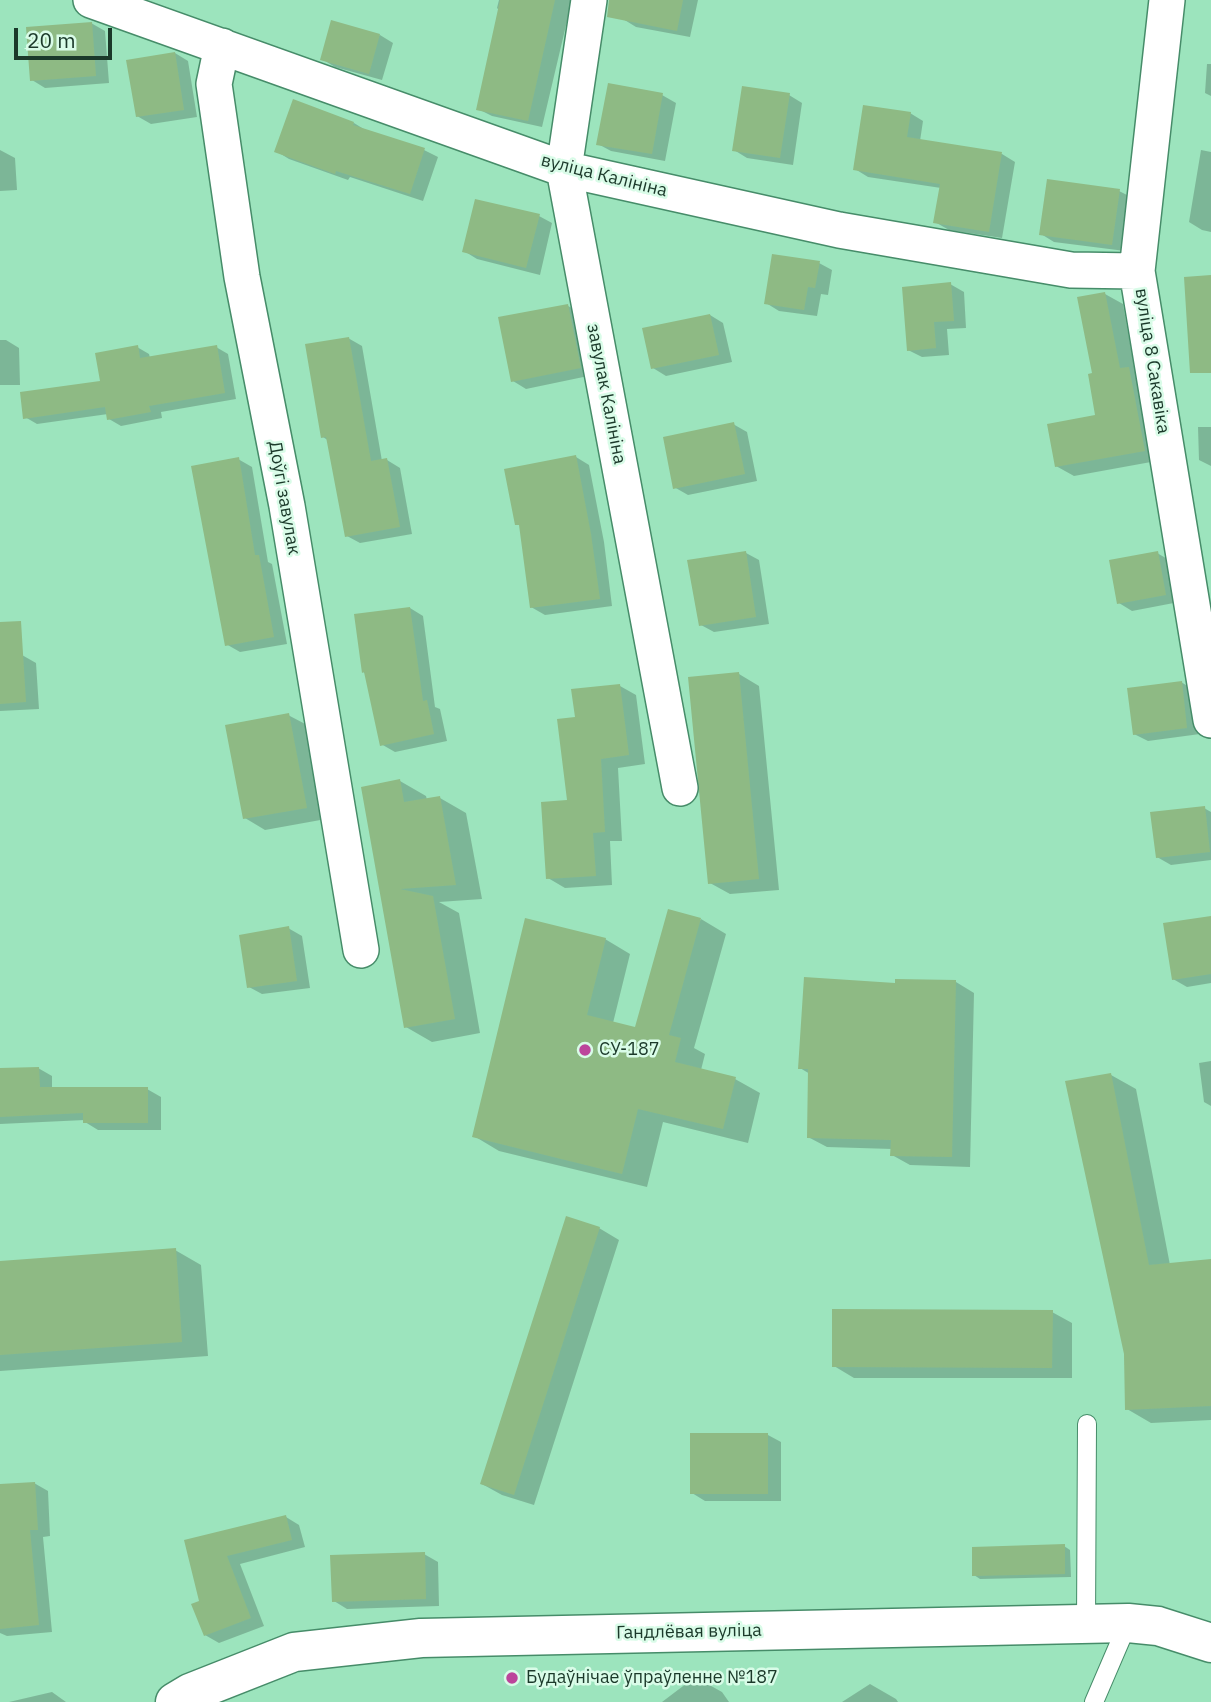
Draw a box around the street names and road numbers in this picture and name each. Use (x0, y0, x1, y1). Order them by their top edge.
street label: вуліца Калініна (539, 150, 669, 202)
street label: вуліца 8 Сакавіка (1130, 287, 1174, 435)
street label: завулак Калініна (582, 322, 630, 466)
street label: Доўгі завулак (263, 439, 305, 557)
street label: Гандлёвая вуліца (616, 1620, 762, 1644)

